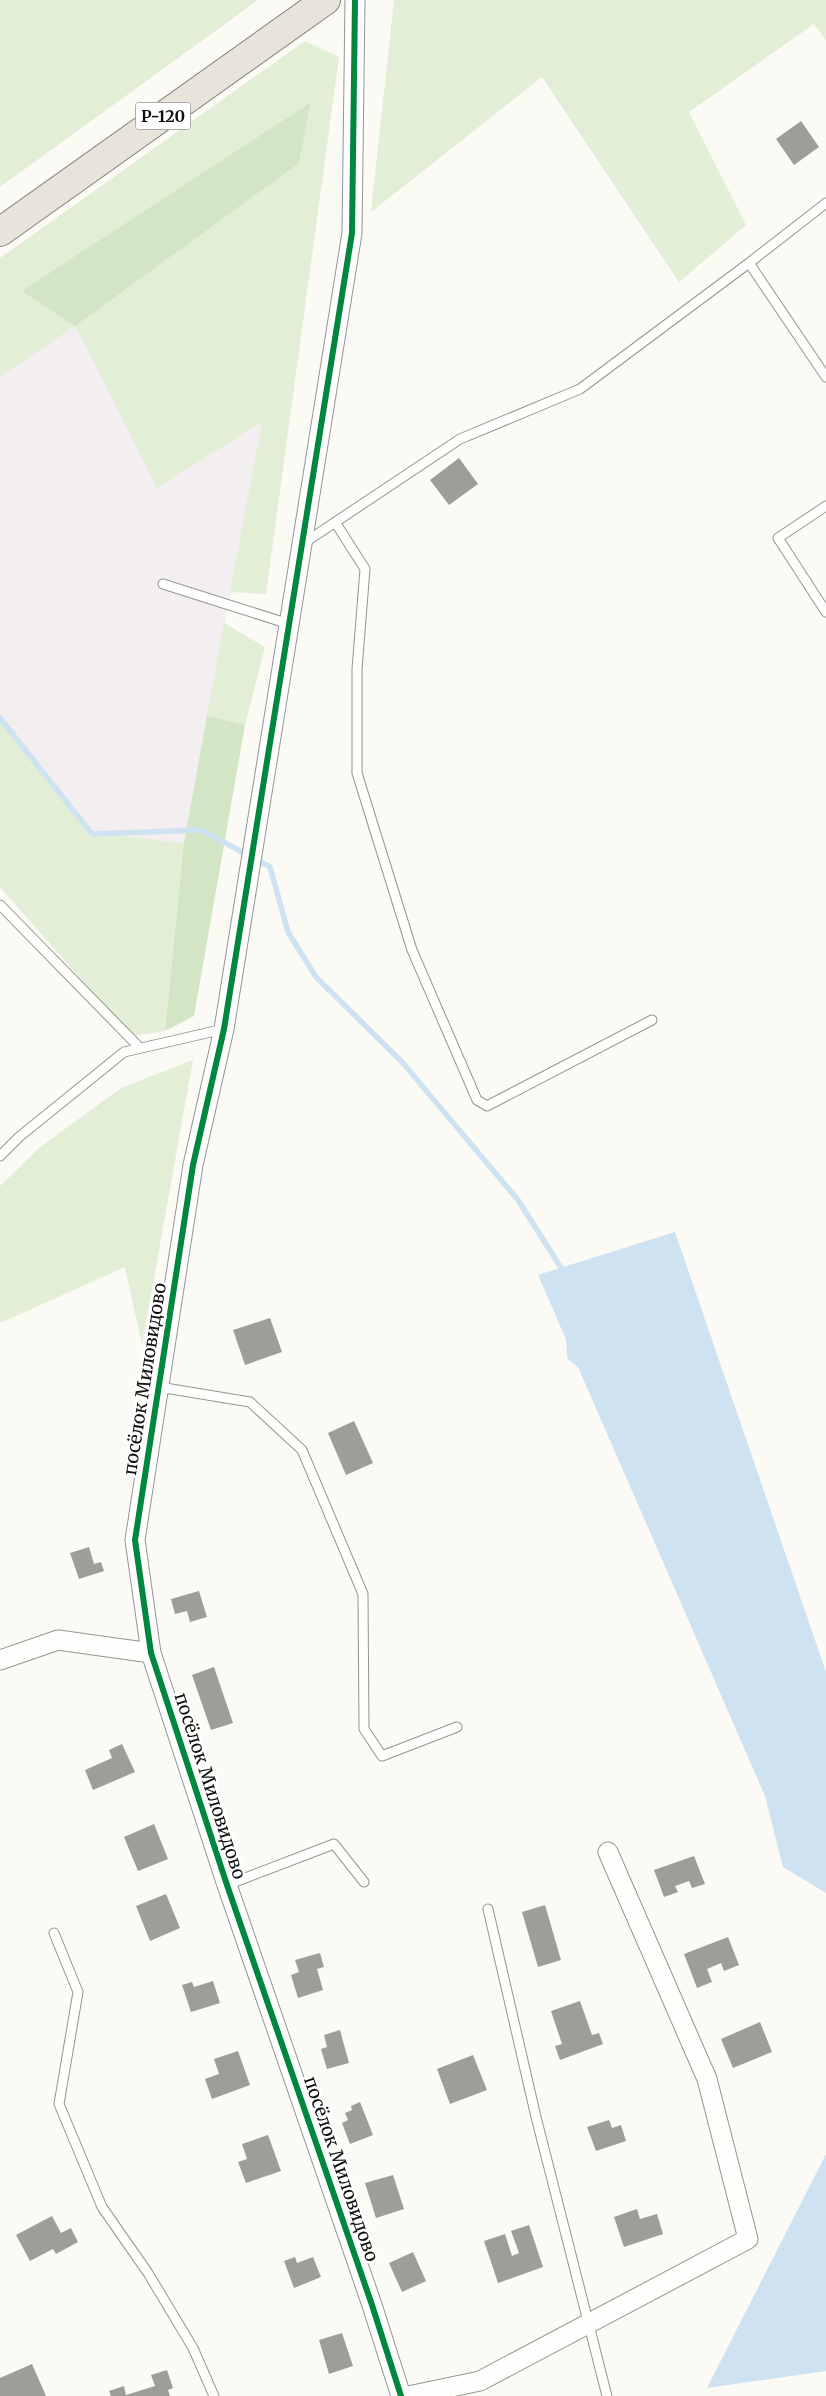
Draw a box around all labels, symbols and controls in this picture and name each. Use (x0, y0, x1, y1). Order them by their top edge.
road number: Р-120 (136, 102, 190, 130)
street label: посёлок Миловидово (118, 1281, 171, 1477)
street label: посёлок Миловидово (169, 1690, 251, 1882)
street label: посёлок Миловидово (299, 2073, 384, 2265)

